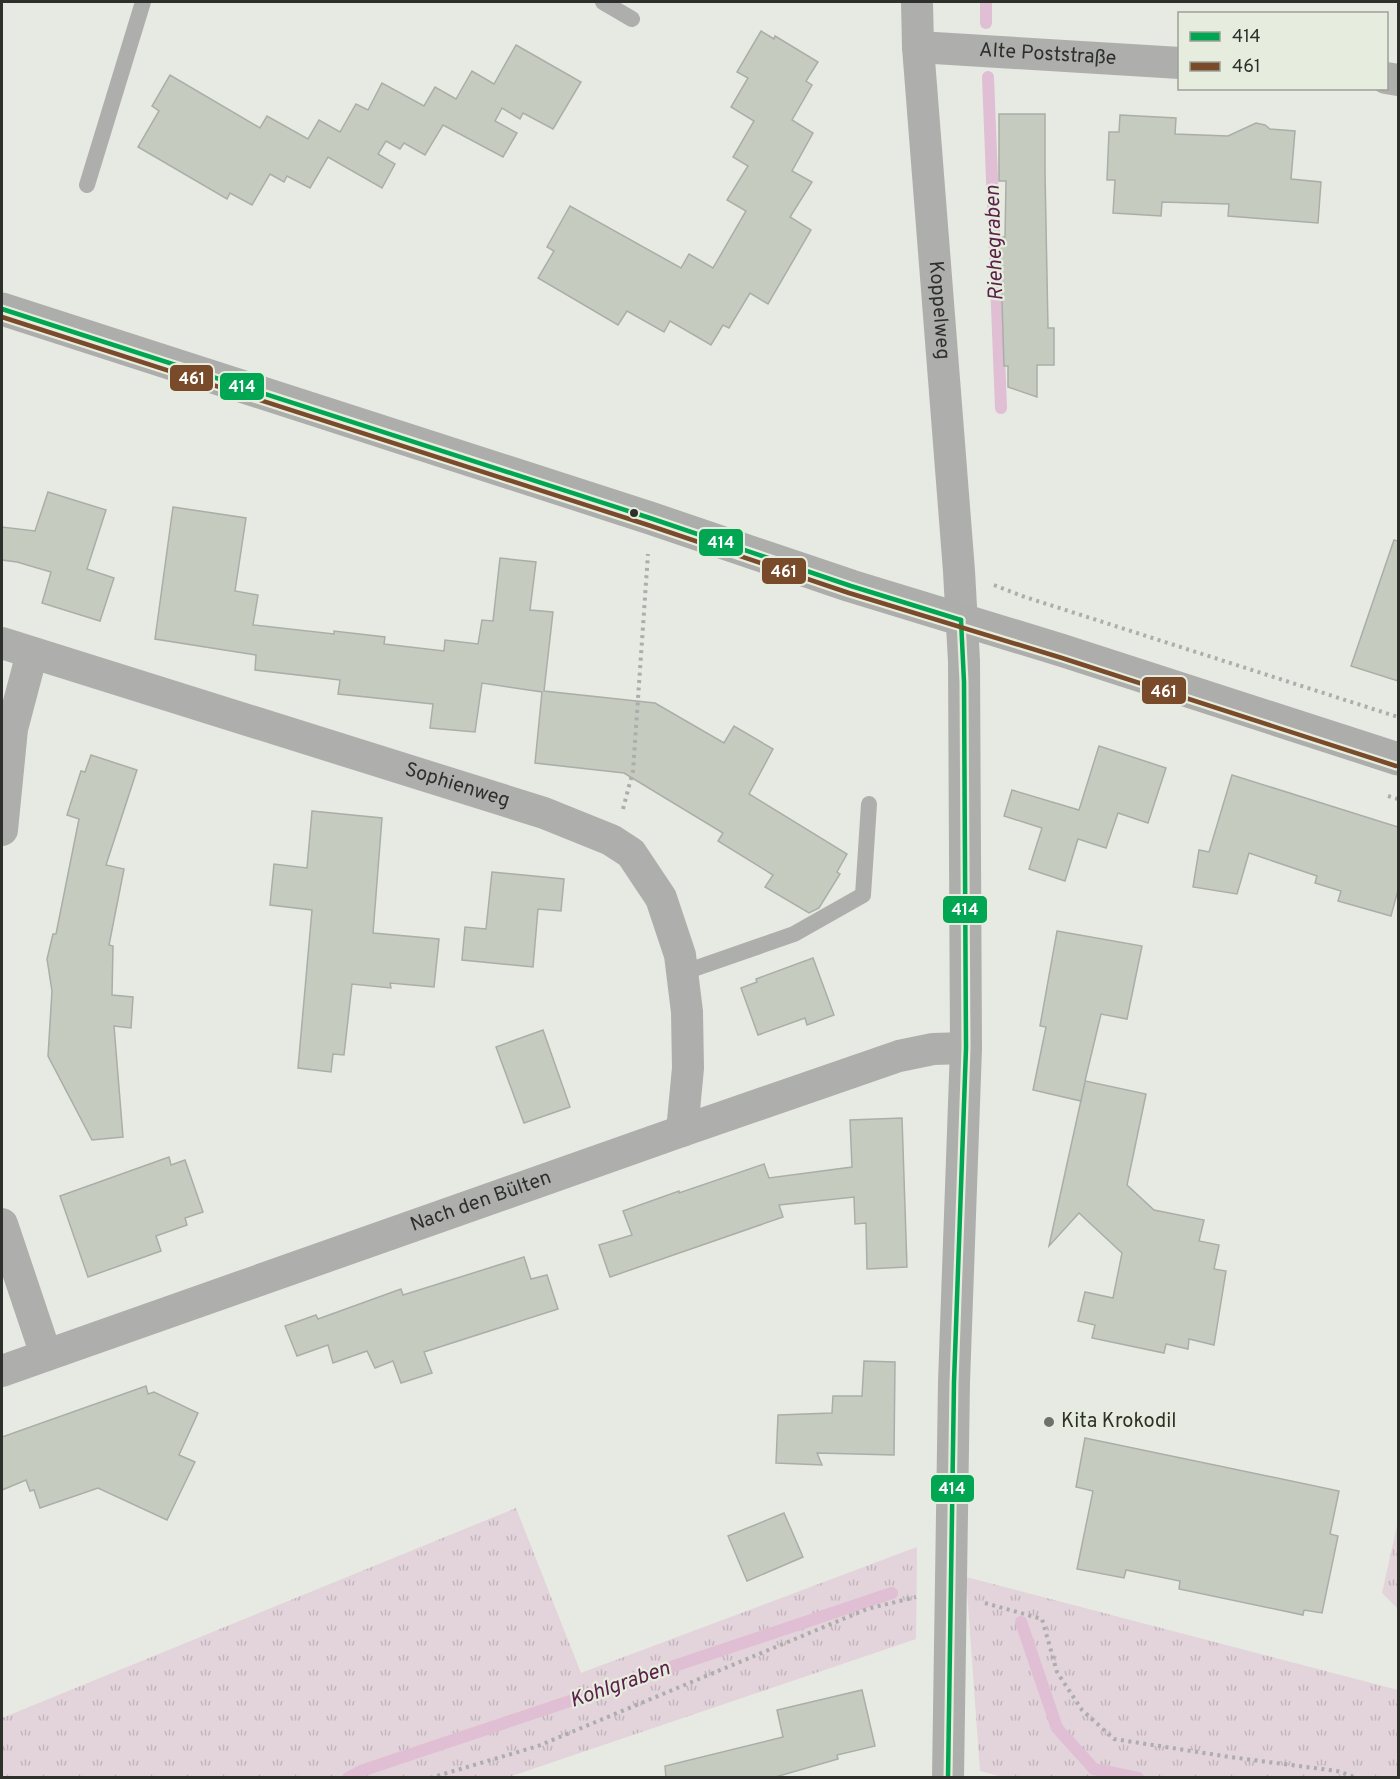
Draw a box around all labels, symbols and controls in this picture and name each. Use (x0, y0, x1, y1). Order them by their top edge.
legend (1178, 12, 1388, 90)
text: 414 (1232, 26, 1261, 49)
street label: Alte Poststraße (978, 38, 1117, 72)
text: 461 (1232, 56, 1261, 79)
water label: Riehegraben (979, 184, 1011, 301)
street label: Koppelweg (922, 260, 955, 361)
line badge: 461 (169, 364, 214, 392)
text: 461 (179, 370, 205, 390)
line badge: 414 (219, 372, 265, 401)
text: 414 (229, 378, 255, 398)
unlabelled marker (628, 507, 640, 519)
line badge: 414 (698, 528, 744, 557)
text: 414 (708, 534, 734, 554)
line badge: 461 (761, 557, 807, 585)
text: 461 (771, 563, 797, 583)
line badge: 461 (1141, 676, 1187, 705)
text: 461 (1151, 683, 1177, 703)
street label: Sophienweg (401, 757, 513, 814)
line badge: 414 (942, 895, 988, 924)
text: 414 (952, 901, 978, 921)
street label: Nach den Bülten (407, 1165, 555, 1239)
place label: Kita Krokodil (1061, 1409, 1177, 1435)
marker: Kita Krokodil (1042, 1415, 1056, 1429)
line badge: 414 (930, 1474, 975, 1503)
text: 414 (939, 1480, 965, 1500)
water label: Kohlgraben (566, 1655, 674, 1715)

